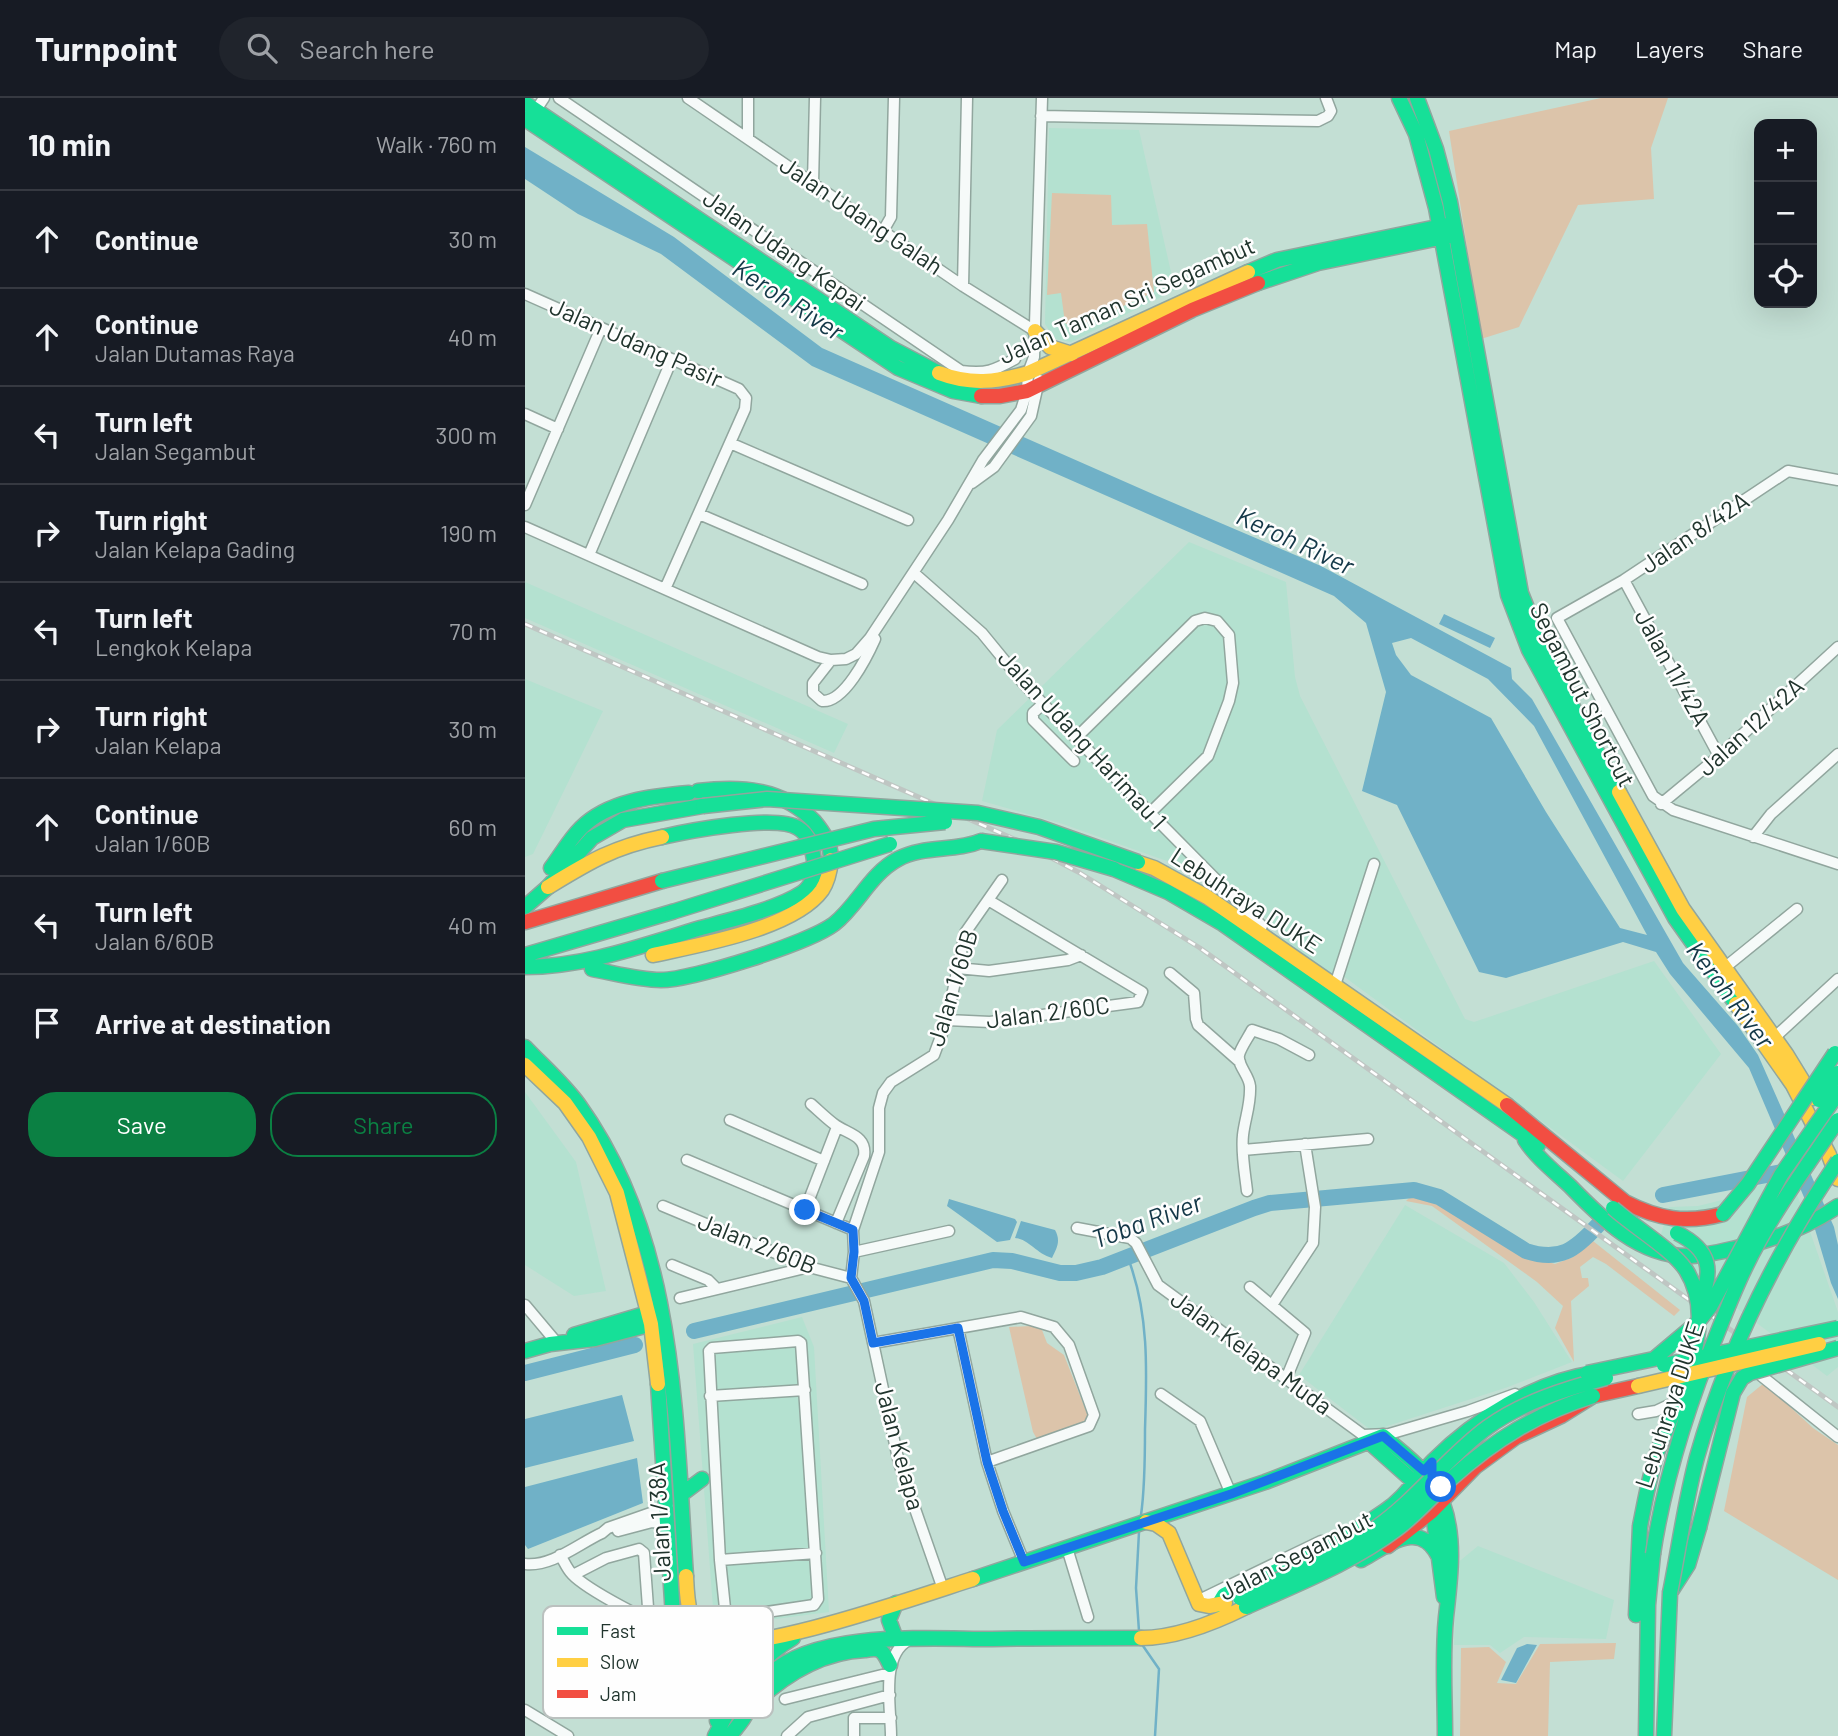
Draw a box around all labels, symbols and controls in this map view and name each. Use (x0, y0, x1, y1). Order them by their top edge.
search box (219, 17, 709, 80)
text: Turnpoint (35, 28, 177, 68)
icon: search (243, 29, 281, 67)
text: Search here (299, 33, 435, 64)
text: Map (1554, 34, 1597, 63)
text: Layers (1635, 34, 1704, 63)
text: Share (1742, 34, 1803, 63)
map controls (1754, 119, 1817, 308)
button: + (1754, 119, 1817, 182)
text: 10 min (28, 126, 111, 162)
text: Walk · 760 m (376, 130, 497, 158)
street label: Jalan Udang Galah (775, 149, 949, 280)
button: − (1754, 182, 1817, 245)
street label: Jalan Udang Kepai (698, 183, 872, 317)
icon: ahead (28, 220, 66, 258)
text: Continue (95, 224, 199, 255)
text: 30 m (449, 225, 497, 253)
street label: Jalan Taman Sri Segambut (994, 230, 1259, 369)
button: locate (1754, 245, 1817, 308)
water label: Keroh River (728, 251, 851, 346)
street label: Jalan Udang Pasir (546, 291, 728, 393)
text: Continue (95, 308, 199, 339)
icon: ahead (28, 318, 66, 356)
text: 40 m (448, 323, 497, 351)
text: Jalan Dutamas Raya (95, 339, 295, 367)
text: Turn left (95, 406, 193, 437)
icon: left (28, 416, 66, 454)
text: 300 m (436, 421, 497, 449)
text: Jalan Segambut (95, 437, 256, 465)
street label: Jalan 8/42A (1634, 485, 1754, 579)
water label: Keroh River (1232, 499, 1360, 581)
text: Turn right (95, 504, 208, 535)
icon: right (28, 514, 66, 552)
text: 190 m (440, 519, 497, 547)
text: Jalan Kelapa Gading (95, 535, 295, 563)
street label: Segambut Shortcut (1524, 597, 1642, 791)
text: Turn left (95, 602, 193, 633)
street label: Jalan 11/42A (1629, 604, 1717, 731)
icon: left (28, 612, 66, 650)
text: 70 m (450, 617, 497, 645)
text: Lengkok Kelapa (95, 633, 252, 661)
street label: Jalan Udang Harimau 1 (993, 643, 1174, 834)
street label: Jalan 12/42A (1691, 671, 1809, 781)
text: Turn right (95, 700, 208, 731)
icon: right (28, 710, 66, 748)
text: 30 m (449, 715, 497, 743)
text: Jalan Kelapa (95, 731, 222, 759)
text: Continue (95, 798, 199, 829)
icon: ahead (28, 808, 66, 846)
text: 60 m (449, 813, 497, 841)
text: Jalan 1/60B (95, 829, 211, 857)
street label: Lebuhraya DUKE (1166, 840, 1328, 959)
text: Turn left (95, 896, 193, 927)
icon: left (28, 906, 66, 944)
text: 40 m (448, 911, 497, 939)
street label: Jalan 1/60B (920, 926, 983, 1049)
text: Jalan 6/60B (95, 927, 214, 955)
water label: Keroh River (1681, 934, 1782, 1054)
street label: Jalan 2/60C (984, 990, 1111, 1033)
icon: arrive (28, 1004, 66, 1042)
text: Arrive at destination (95, 1008, 331, 1039)
button: Save (28, 1092, 256, 1157)
button: Share (270, 1092, 497, 1157)
water label: Toba River (1087, 1185, 1207, 1254)
route end (789, 1194, 820, 1225)
street label: Jalan 2/60B (694, 1206, 821, 1279)
street label: Jalan Kelapa Muda (1166, 1284, 1338, 1420)
street label: Lebuhraya DUKE (1628, 1318, 1709, 1492)
street label: Jalan Kelapa (869, 1378, 932, 1513)
street label: Jalan 1/38A (641, 1462, 676, 1582)
route start (1425, 1471, 1456, 1502)
street label: Jalan Segambut (1214, 1504, 1377, 1606)
legend (543, 1606, 773, 1718)
text: Fast (600, 1619, 636, 1642)
text: Slow (600, 1650, 639, 1673)
text: Jam (600, 1682, 636, 1705)

